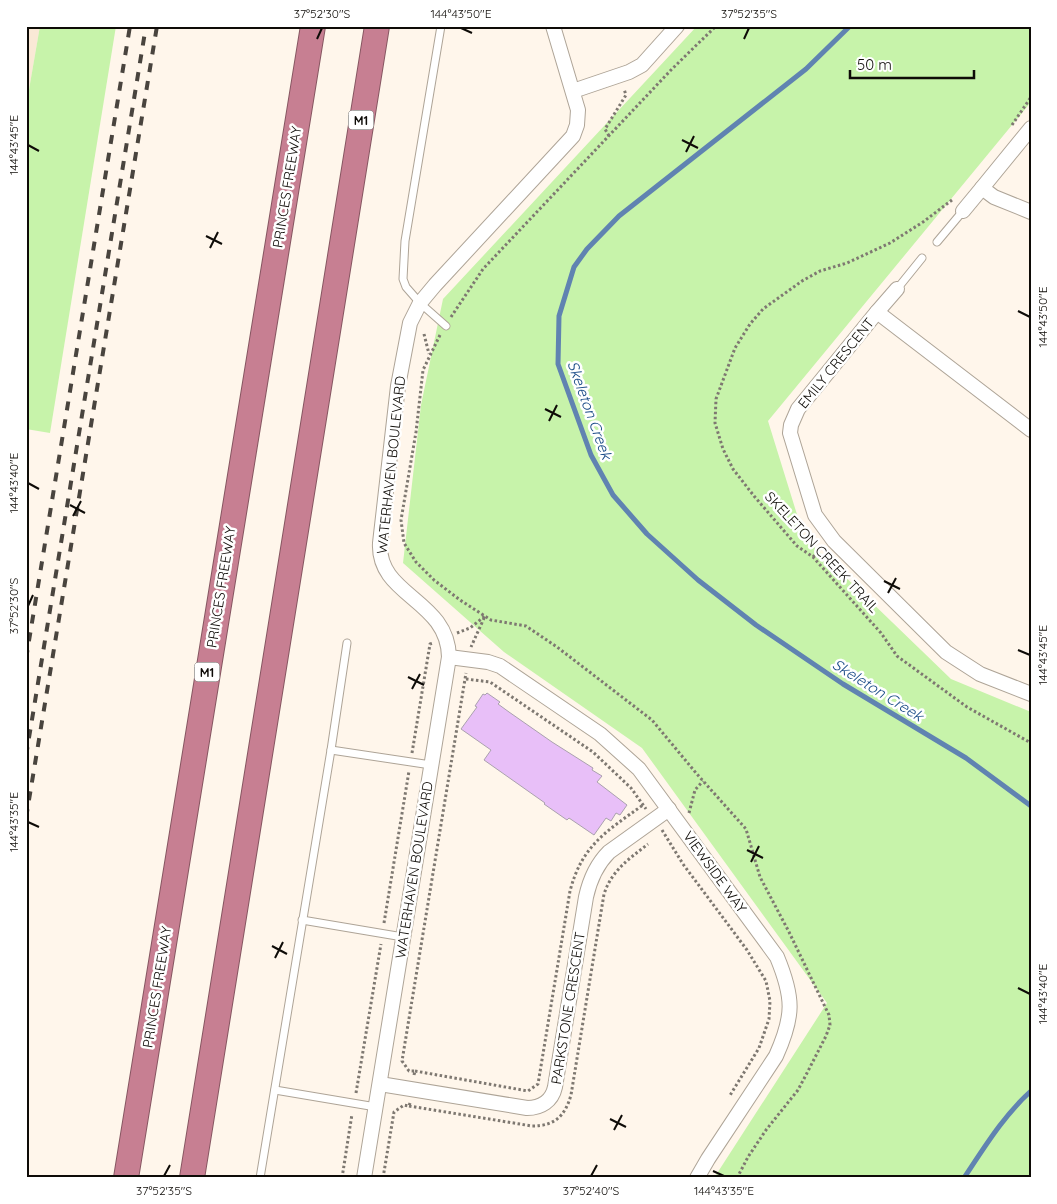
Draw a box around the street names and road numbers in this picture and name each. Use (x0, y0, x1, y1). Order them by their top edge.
road number: M1 (348, 110, 374, 130)
street label: PRINCES FREEWAY (268, 125, 306, 249)
street label: EMILY CRESCENT (794, 314, 878, 412)
street label: WATERHAVEN BOULEVARD (373, 375, 409, 555)
street label: SKELETON CREEK TRAIL (761, 488, 883, 617)
street label: PRINCES FREEWAY (202, 525, 240, 649)
road number: M1 (194, 662, 220, 682)
street label: WATERHAVEN BOULEVARD (391, 780, 437, 960)
street label: VIEWSIDE WAY (679, 828, 751, 917)
street label: PRINCES FREEWAY (138, 925, 176, 1049)
street label: PARKSTONE CRESCENT (547, 930, 589, 1086)

